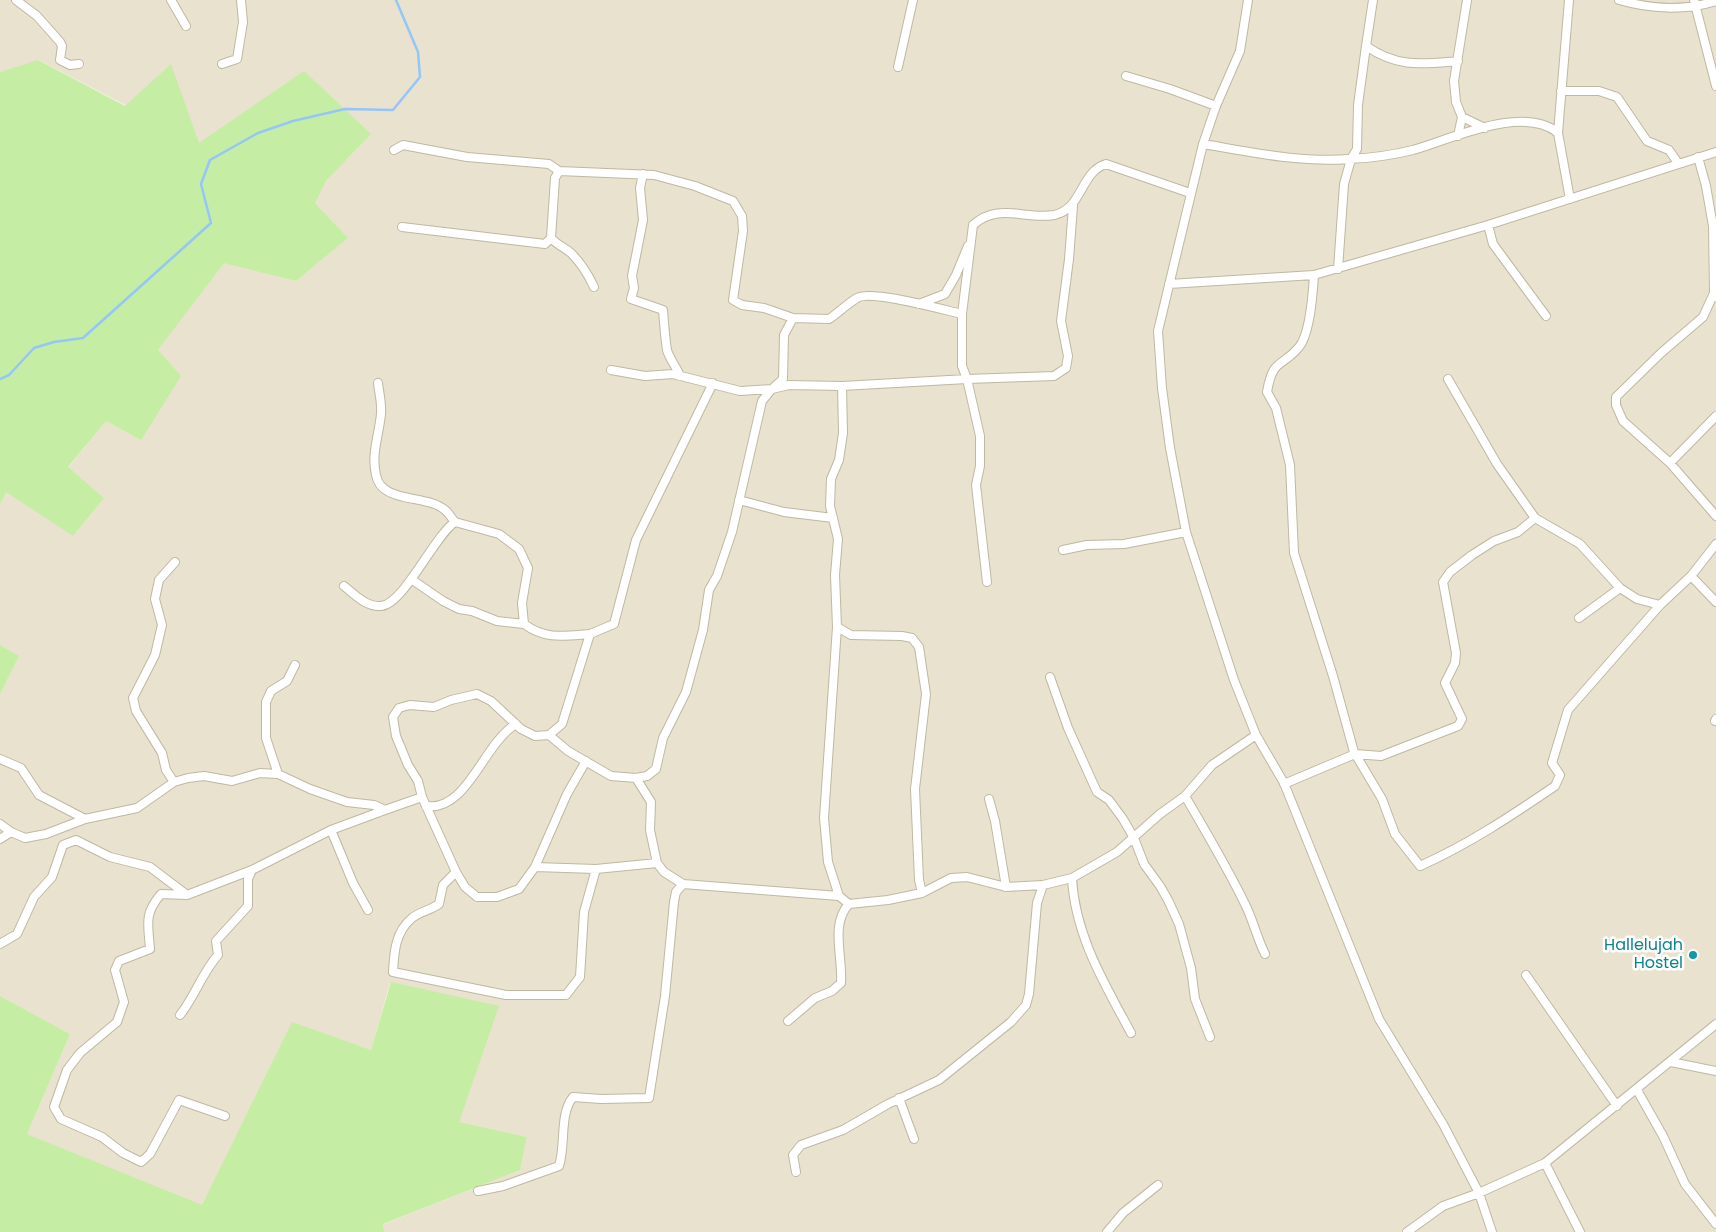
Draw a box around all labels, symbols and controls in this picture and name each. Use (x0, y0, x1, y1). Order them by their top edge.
place label: Hallelujah Hostel (1604, 936, 1683, 974)
marker: Hallelujah Hostel (1687, 949, 1699, 961)

